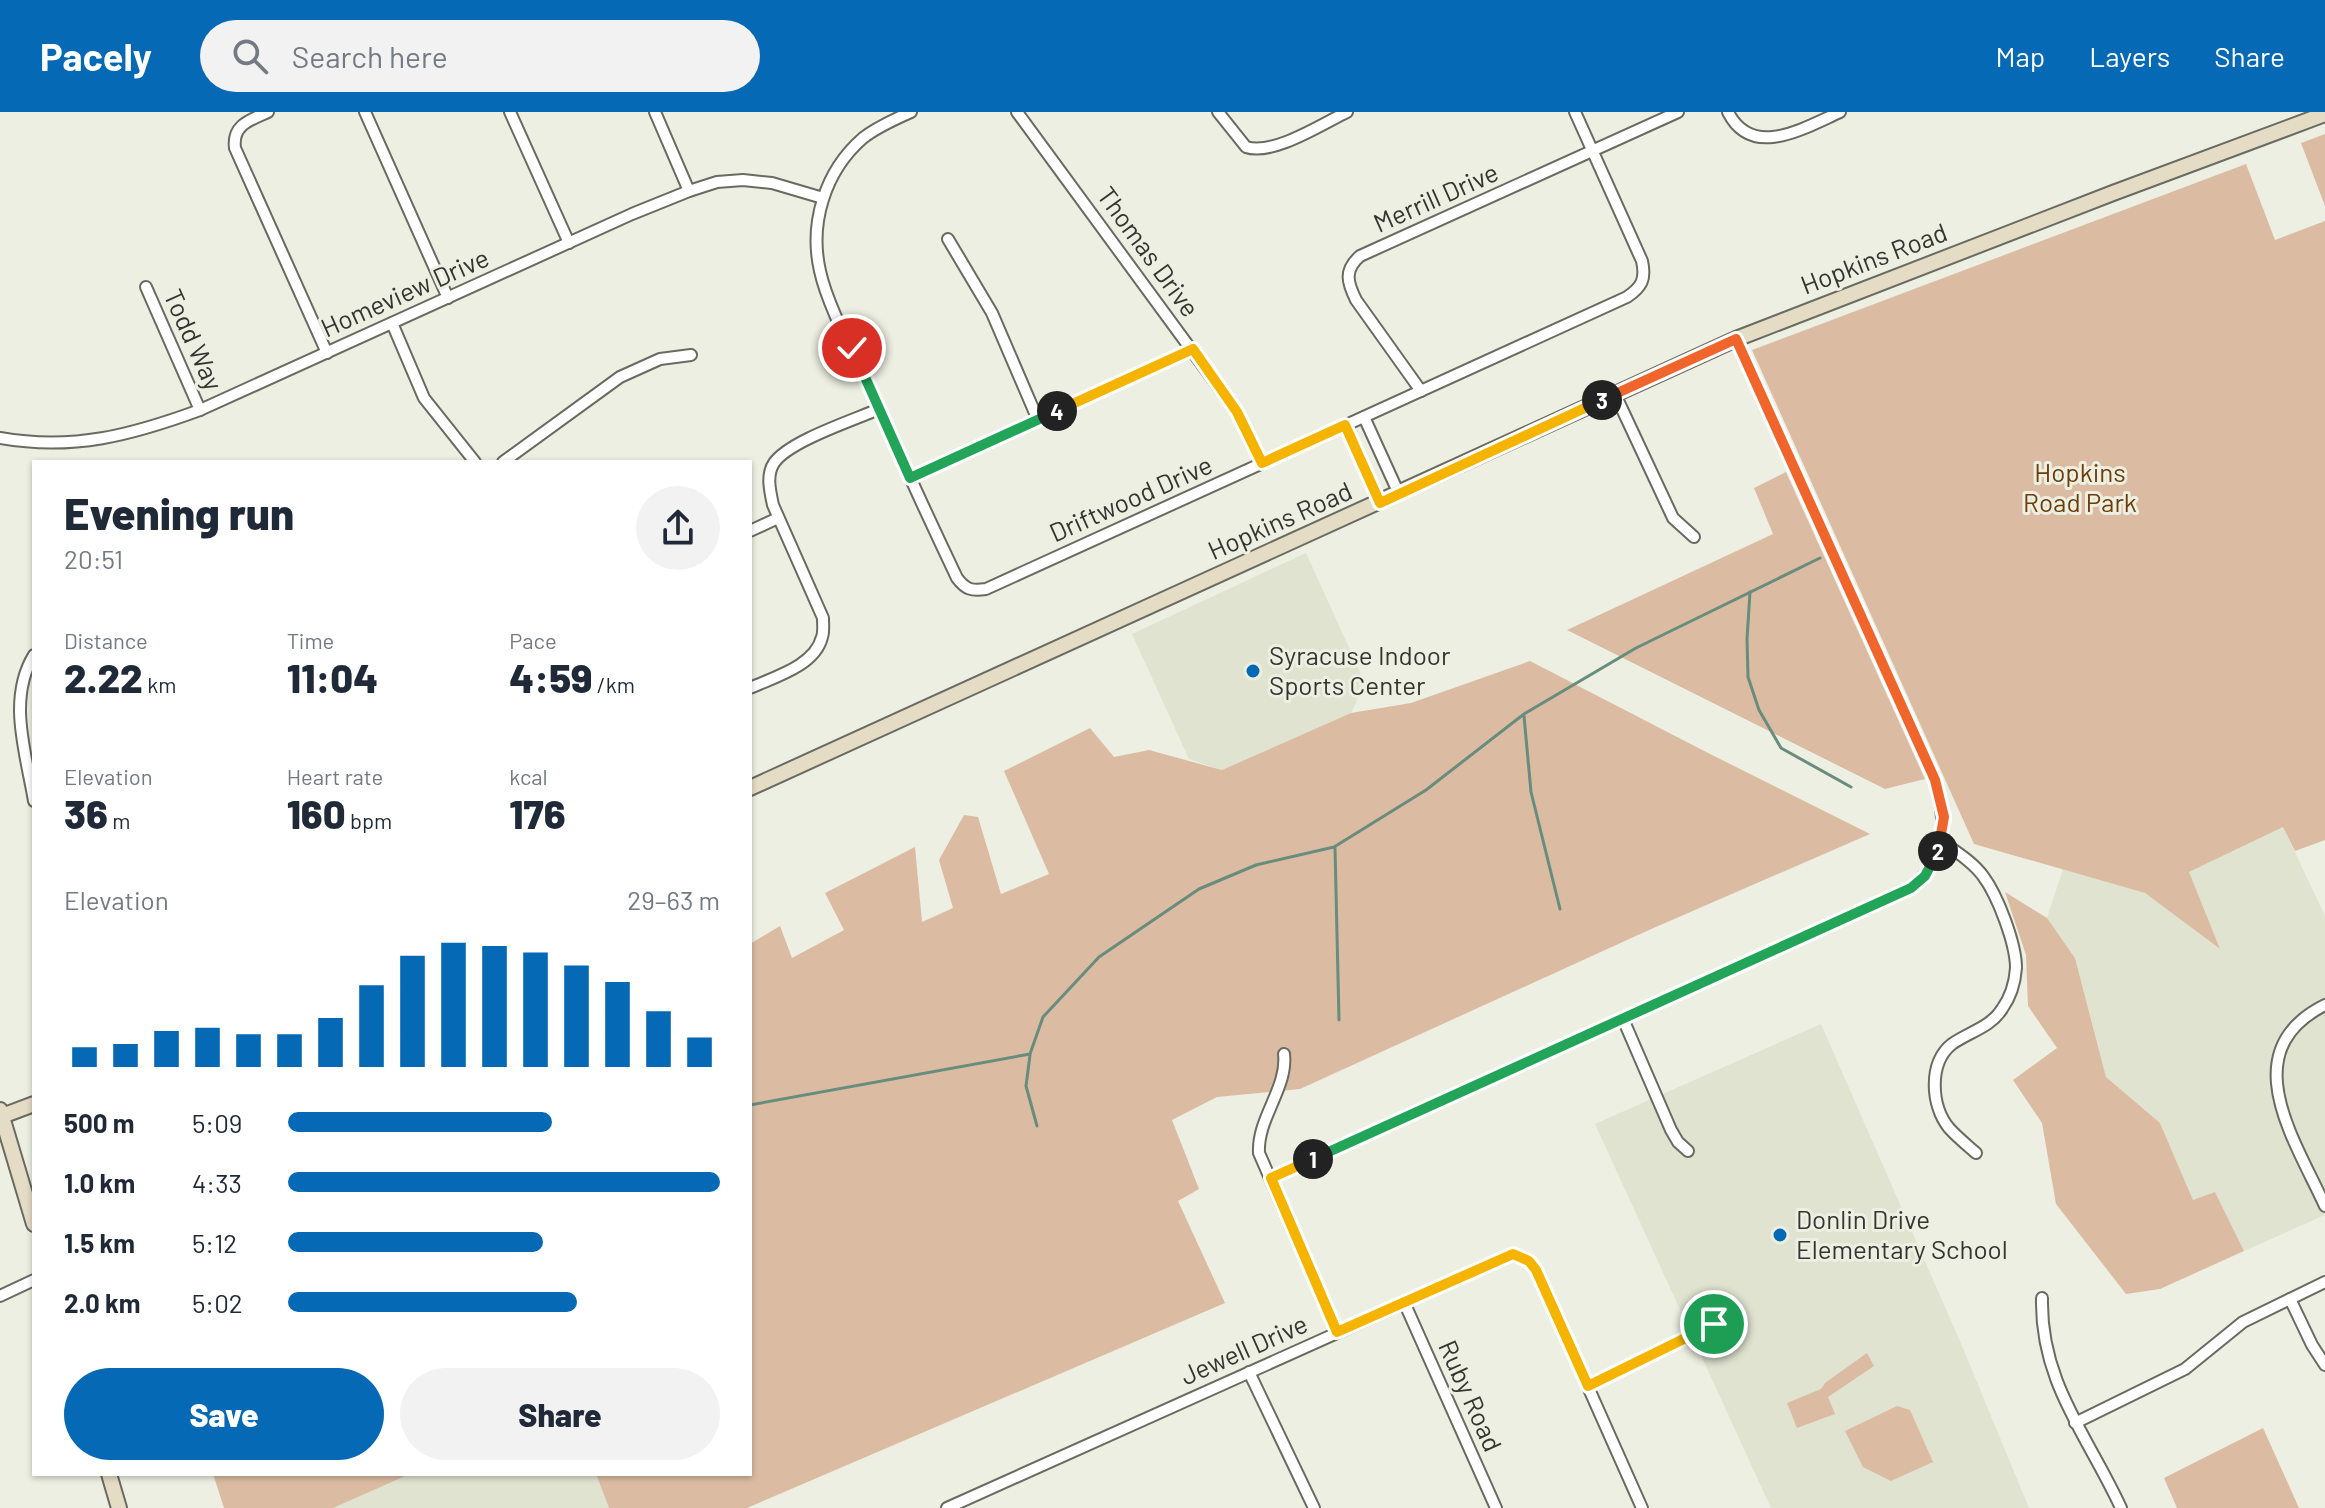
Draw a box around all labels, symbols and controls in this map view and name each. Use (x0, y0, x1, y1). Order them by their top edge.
search box (200, 20, 760, 92)
text: Pacely (40, 33, 152, 79)
icon: search (228, 34, 272, 78)
text: Search here (292, 38, 448, 74)
text: Map (1995, 39, 2045, 73)
text: Layers (2089, 39, 2170, 73)
text: Share (2214, 39, 2285, 73)
street label: Merrill Drive (1368, 155, 1502, 238)
street label: Thomas Drive (1092, 180, 1207, 322)
street label: Hopkins Road (1796, 215, 1951, 300)
street label: Homeview Drive (316, 241, 493, 342)
street label: Todd Way (158, 284, 230, 395)
pin (818, 314, 886, 382)
icon: check (830, 326, 874, 370)
pin: 3 (1582, 380, 1622, 420)
text: 3 (1596, 387, 1608, 413)
pin: 4 (1037, 391, 1077, 431)
text: 4 (1050, 398, 1064, 424)
street label: Driftwood Drive (1044, 448, 1217, 547)
park label: Hopkins Road Park (2023, 456, 2137, 517)
street label: Hopkins Road (1203, 474, 1356, 565)
text: Evening run (64, 486, 294, 539)
button: share (636, 486, 720, 570)
text: 20:51 (64, 543, 123, 574)
text: Distance (64, 627, 148, 653)
text: Time (287, 627, 334, 653)
text: Pace (509, 627, 557, 653)
place label: Syracuse Indoor Sports Center (1269, 639, 1451, 700)
text: 2.22 (64, 653, 143, 701)
text: 11:04 (287, 653, 378, 701)
text: 4:59 (509, 653, 592, 701)
marker: Syracuse Indoor Sports Center (1244, 662, 1262, 680)
text: km (143, 671, 176, 697)
text: /km (592, 671, 635, 697)
text: Elevation (64, 763, 153, 789)
text: Heart rate (287, 763, 383, 789)
text: kcal (509, 763, 548, 789)
text: 36 (64, 789, 108, 837)
text: 160 (287, 789, 346, 837)
text: 176 (509, 789, 566, 837)
text: m (108, 807, 130, 833)
text: bpm (346, 807, 392, 833)
pin: 2 (1918, 831, 1958, 871)
text: 2 (1932, 838, 1944, 864)
text: Elevation (64, 884, 169, 915)
text: 29–63 m (627, 884, 720, 915)
text: 500 m (64, 1107, 135, 1138)
text: 5:09 (192, 1107, 242, 1138)
pin: 1 (1293, 1139, 1333, 1179)
text: 1 (1309, 1146, 1317, 1172)
text: 1.0 km (64, 1167, 135, 1198)
text: 4:33 (192, 1167, 242, 1198)
place label: Donlin Drive Elementary School (1796, 1203, 2008, 1264)
marker: Donlin Drive Elementary School (1771, 1226, 1789, 1244)
text: 1.5 km (64, 1227, 135, 1258)
text: 5:12 (192, 1227, 237, 1258)
text: 2.0 km (64, 1287, 141, 1318)
text: 5:02 (192, 1287, 243, 1318)
pin (1680, 1290, 1748, 1358)
icon: arrive (1692, 1302, 1736, 1346)
street label: Jewell Drive (1175, 1307, 1312, 1390)
street label: Ruby Road (1433, 1335, 1510, 1456)
button: Save (64, 1368, 384, 1460)
button: Share (400, 1368, 720, 1460)

